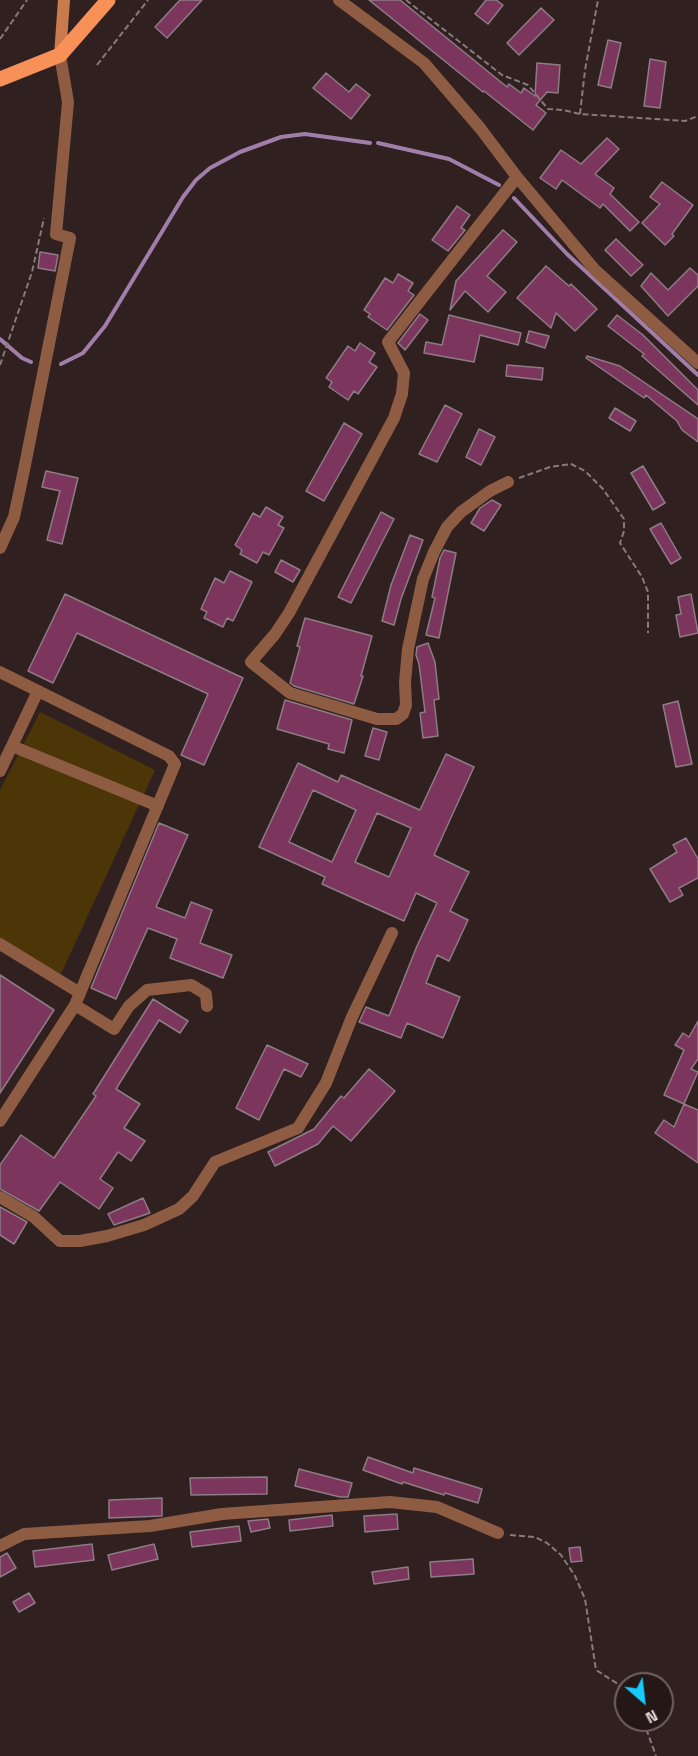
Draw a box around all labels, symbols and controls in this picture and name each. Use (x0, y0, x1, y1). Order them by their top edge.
north arrow (614, 1672, 674, 1732)
text: N (642, 1705, 661, 1728)

